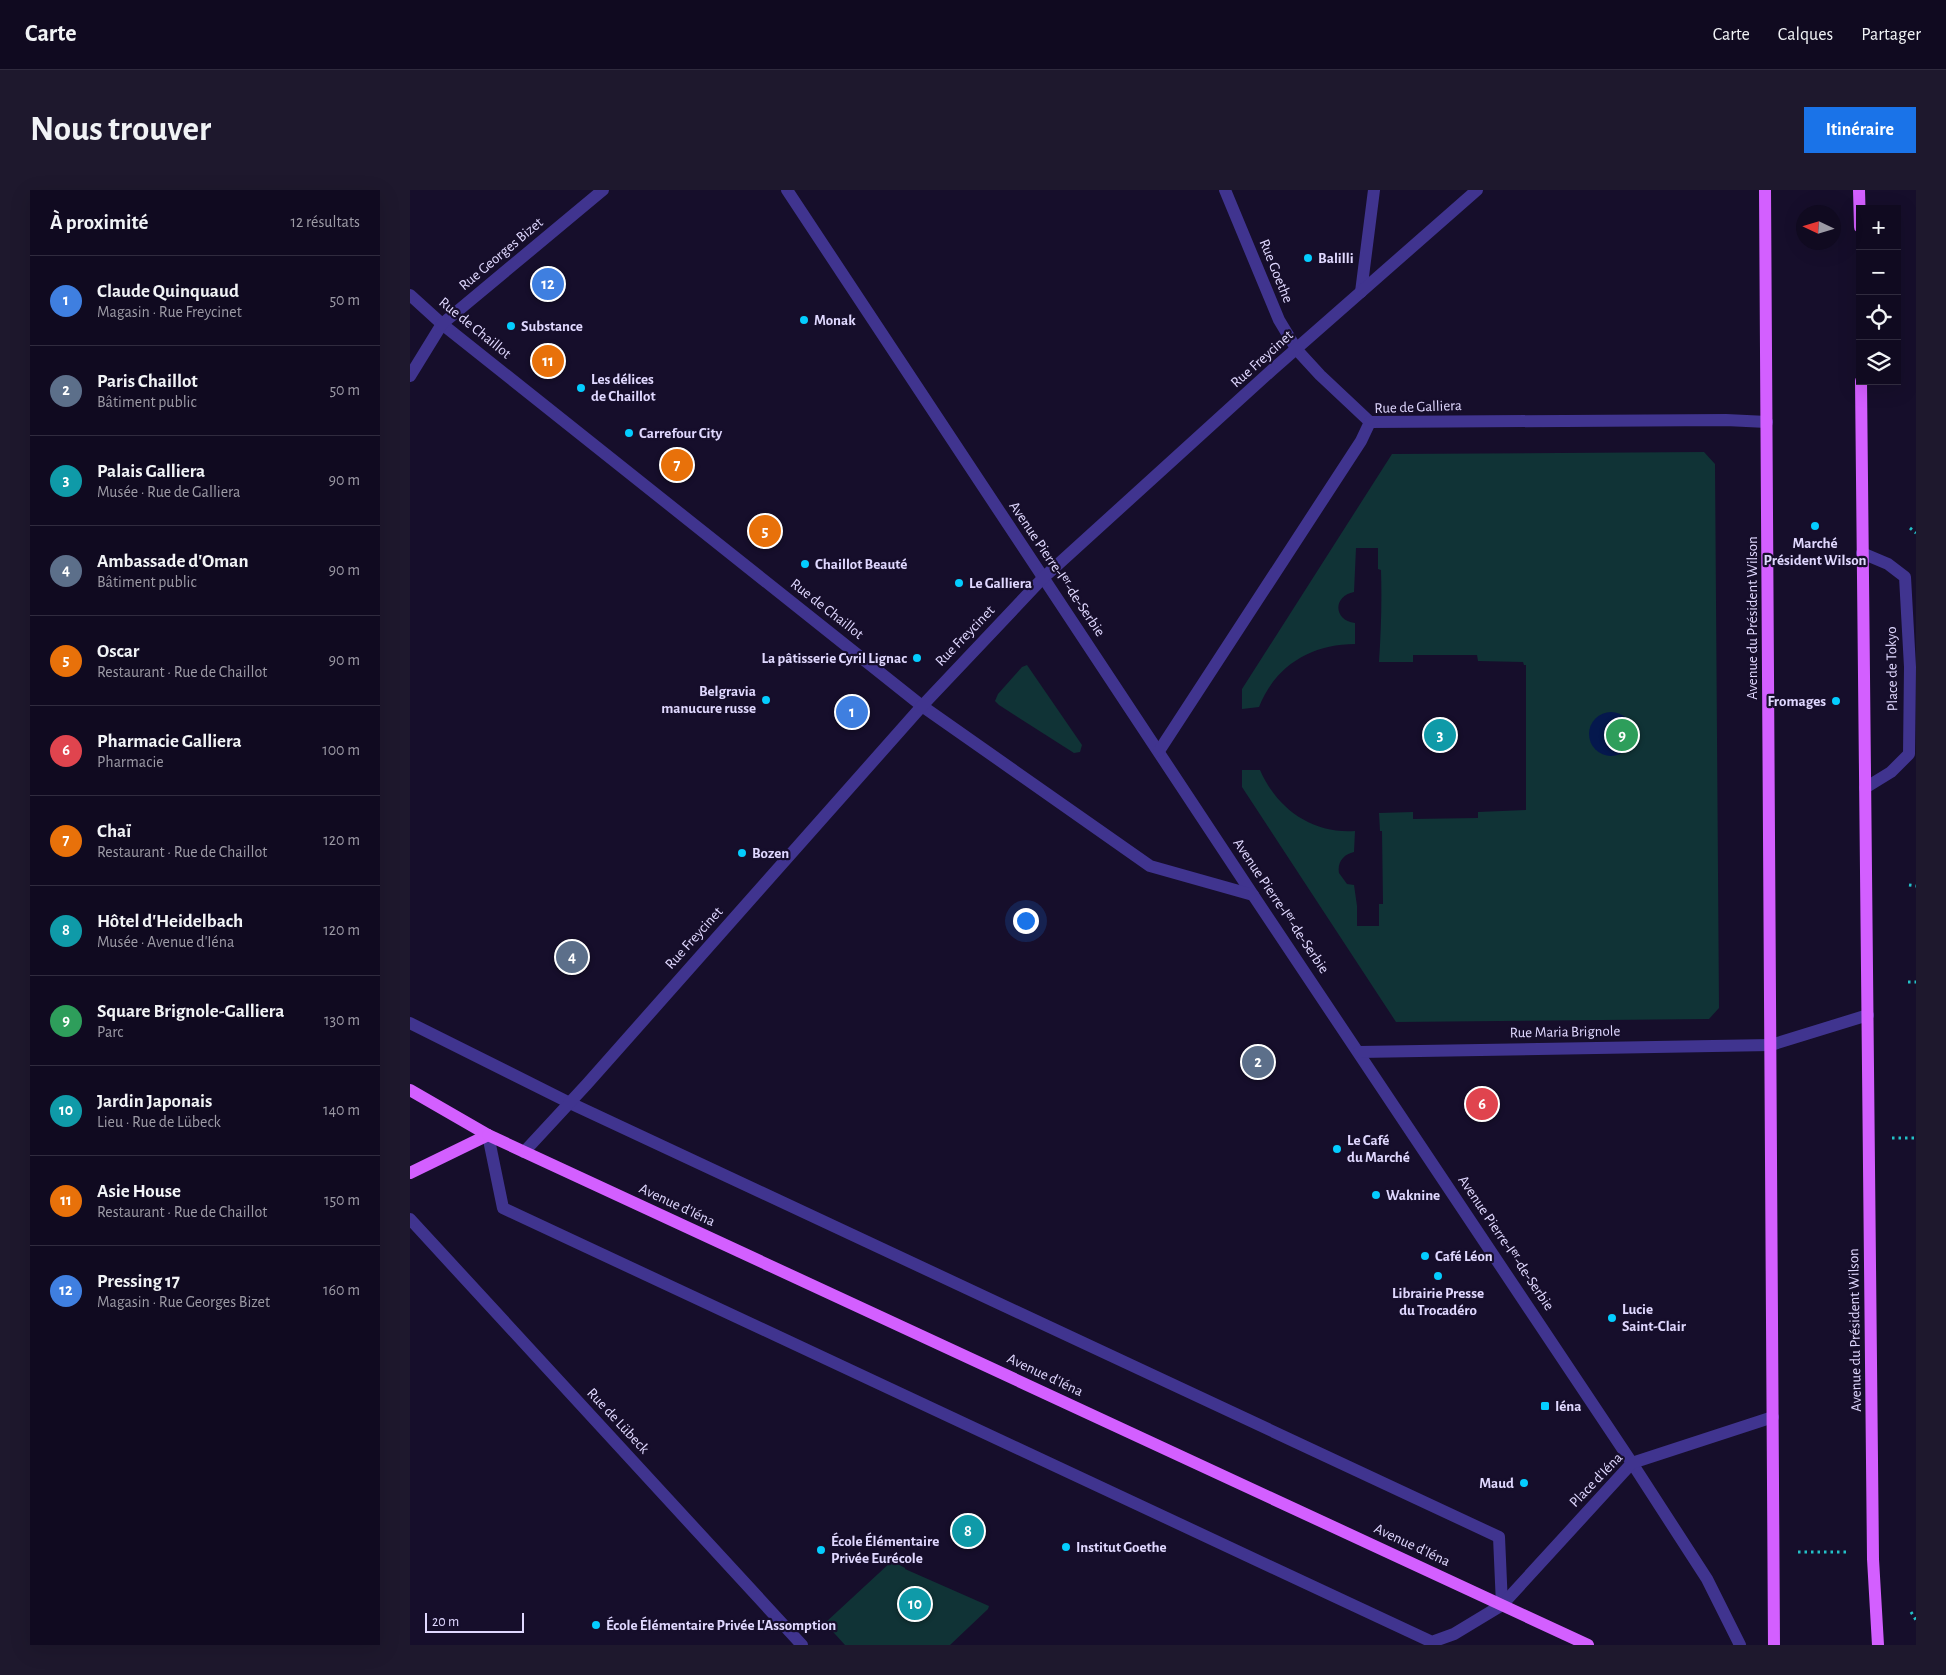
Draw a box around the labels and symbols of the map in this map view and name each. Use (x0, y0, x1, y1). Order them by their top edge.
north arrow (1796, 205, 1841, 250)
street label: Rue Georges Bizet (456, 215, 546, 293)
street label: Rue Goethe (1256, 237, 1296, 305)
place label: Balilli (1318, 251, 1354, 266)
marker: Balilli (1302, 252, 1314, 264)
pin: 12 (532, 265, 564, 303)
street label: Rue de Chaillot (436, 295, 514, 362)
place label: Monak (814, 313, 856, 328)
marker: Monak (798, 314, 810, 326)
place label: Substance (521, 319, 583, 334)
marker: Substance (505, 320, 517, 332)
street label: Rue Freycinet (1228, 327, 1296, 391)
pin: 11 (532, 342, 564, 380)
place label: Les délices de Chaillot (591, 372, 656, 404)
marker: Les délices de Chaillot (575, 382, 587, 394)
street label: Rue de Galliera (1374, 398, 1462, 416)
place label: Carrefour City (639, 426, 723, 441)
marker: Carrefour City (623, 427, 635, 439)
pin: 7 (661, 446, 693, 484)
street label: Avenue Pierre-Iᵉʳ-de-Serbie (1006, 499, 1108, 639)
pin: 5 (749, 512, 781, 550)
marker: Marché Président Wilson (1809, 520, 1821, 532)
street label: Avenue du Président Wilson (1745, 536, 1760, 700)
place label: Marché Président Wilson (1764, 536, 1866, 568)
place label: Chaillot Beauté (815, 557, 907, 572)
marker: Chaillot Beauté (799, 558, 811, 570)
street label: Rue de Chaillot (788, 576, 866, 642)
place label: Le Galliera (969, 576, 1032, 591)
marker: Le Galliera (953, 577, 965, 589)
street label: Rue Freycinet (933, 603, 998, 669)
street label: Place de Tokyo (1884, 626, 1900, 712)
place label: La pâtisserie Cyril Lignac (761, 651, 907, 666)
marker: La pâtisserie Cyril Lignac (911, 652, 923, 664)
place label: Belgravia manucure russe (661, 684, 756, 716)
pin: 1 (836, 693, 868, 731)
marker: Belgravia manucure russe (760, 694, 772, 706)
place label: Fromages (1767, 694, 1826, 709)
marker: Fromages (1830, 695, 1842, 707)
pin: 3 (1424, 716, 1456, 754)
pin: 9 (1606, 716, 1638, 754)
street label: Avenue Pierre-Iᵉʳ-de-Serbie (1230, 836, 1332, 976)
place label: Bozen (752, 846, 789, 861)
marker: Bozen (736, 847, 748, 859)
street label: Rue Freycinet (662, 904, 726, 972)
your location (1013, 908, 1039, 934)
pin: 4 (556, 938, 588, 976)
street label: Rue Maria Brignole (1509, 1024, 1621, 1040)
pin: 2 (1242, 1043, 1274, 1081)
pin: 6 (1466, 1085, 1498, 1123)
place label: Le Café du Marché (1347, 1133, 1410, 1165)
marker: Le Café du Marché (1331, 1143, 1343, 1155)
street label: Avenue Pierre-Iᵉʳ-de-Serbie (1455, 1173, 1557, 1313)
street label: Avenue d'Iéna (637, 1181, 717, 1229)
place label: Waknine (1386, 1188, 1440, 1203)
marker: Waknine (1370, 1189, 1382, 1201)
street label: Avenue du Président Wilson (1846, 1248, 1864, 1412)
place label: Café Léon (1435, 1249, 1493, 1264)
marker: Café Léon (1419, 1250, 1431, 1262)
marker: Librairie Presse du Trocadéro (1432, 1270, 1444, 1282)
place label: Librairie Presse du Trocadéro (1392, 1286, 1484, 1318)
place label: Lucie Saint-Clair (1622, 1302, 1687, 1334)
marker: Lucie Saint-Clair (1606, 1312, 1618, 1324)
street label: Avenue d'Iéna (1005, 1351, 1085, 1399)
street label: Rue de Lübeck (584, 1385, 652, 1457)
place label: Iéna (1555, 1399, 1581, 1414)
marker: Iéna (1539, 1400, 1551, 1412)
street label: Place d'Iéna (1567, 1450, 1625, 1510)
place label: Maud (1479, 1476, 1514, 1491)
marker: Maud (1518, 1477, 1530, 1489)
pin: 8 (952, 1512, 984, 1550)
street label: Avenue d'Iéna (1372, 1521, 1452, 1569)
place label: École Élémentaire Privée Eurécole (831, 1532, 939, 1566)
place label: Institut Goethe (1076, 1540, 1167, 1555)
marker: Institut Goethe (1060, 1541, 1072, 1553)
marker: École Élémentaire Privée Eurécole (815, 1544, 827, 1556)
pin: 10 (899, 1585, 931, 1623)
scale bar (425, 1610, 524, 1633)
place label: École Élémentaire Privée L'Assomption (606, 1616, 836, 1633)
marker: École Élémentaire Privée L'Assomption (590, 1619, 602, 1631)

